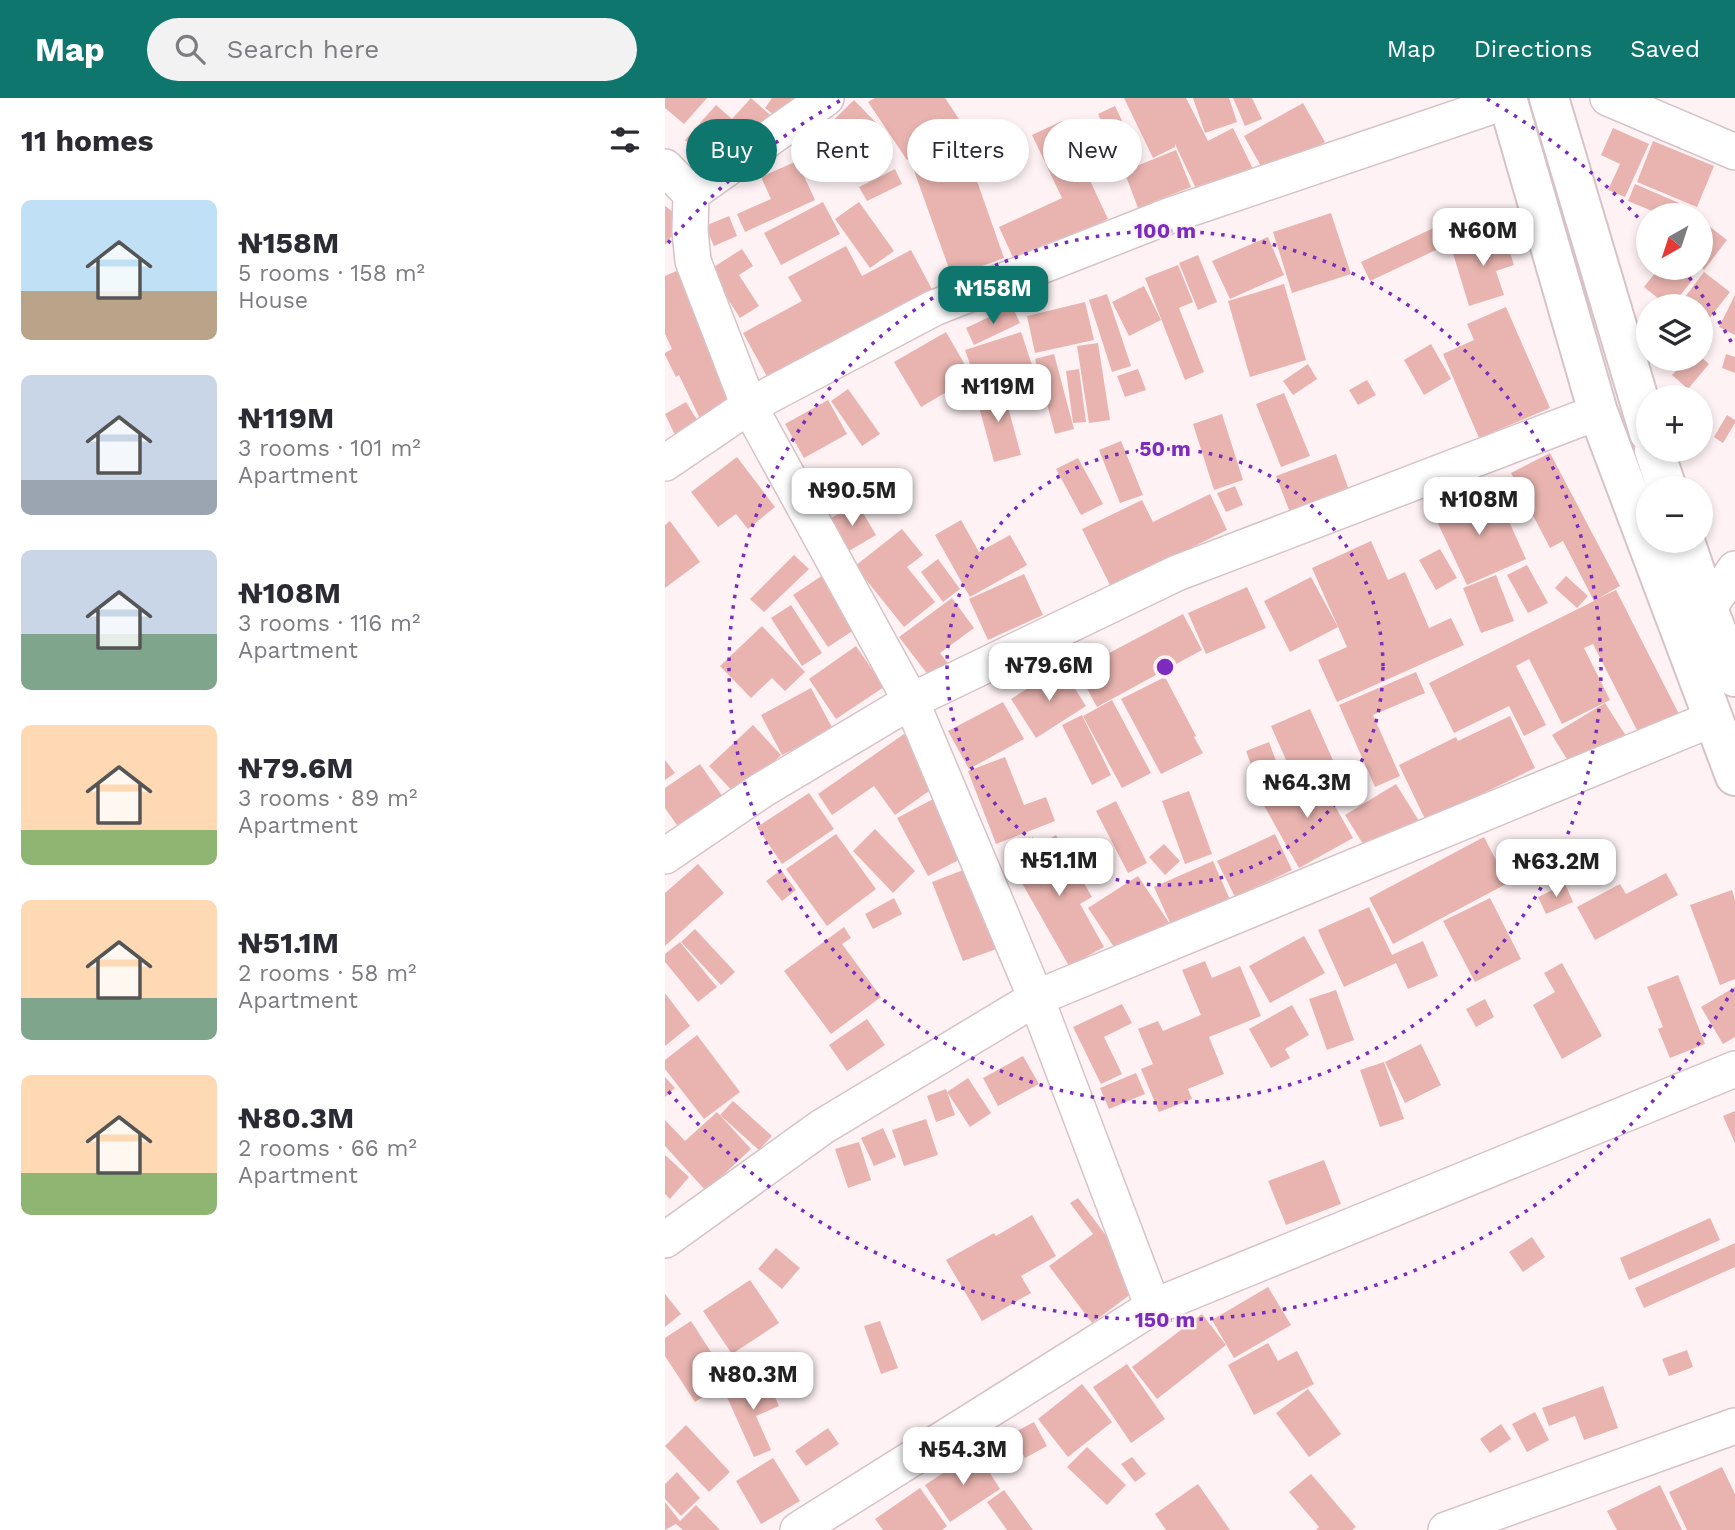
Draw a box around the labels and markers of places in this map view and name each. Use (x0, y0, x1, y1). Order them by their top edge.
pin: ₦60M (1442, 208, 1524, 268)
pin: ₦158M (944, 266, 1042, 326)
pin: ₦119M (949, 364, 1047, 424)
pin: ₦90.5M (795, 468, 909, 528)
pin: ₦108M (1430, 478, 1528, 537)
pin: ₦79.6M (992, 644, 1106, 703)
centre of rings (1153, 655, 1177, 679)
pin: ₦64.3M (1250, 760, 1364, 820)
pin: ₦51.1M (1002, 838, 1116, 898)
pin: ₦63.2M (1499, 840, 1613, 899)
pin: ₦80.3M (696, 1352, 810, 1412)
pin: ₦54.3M (906, 1428, 1020, 1487)

